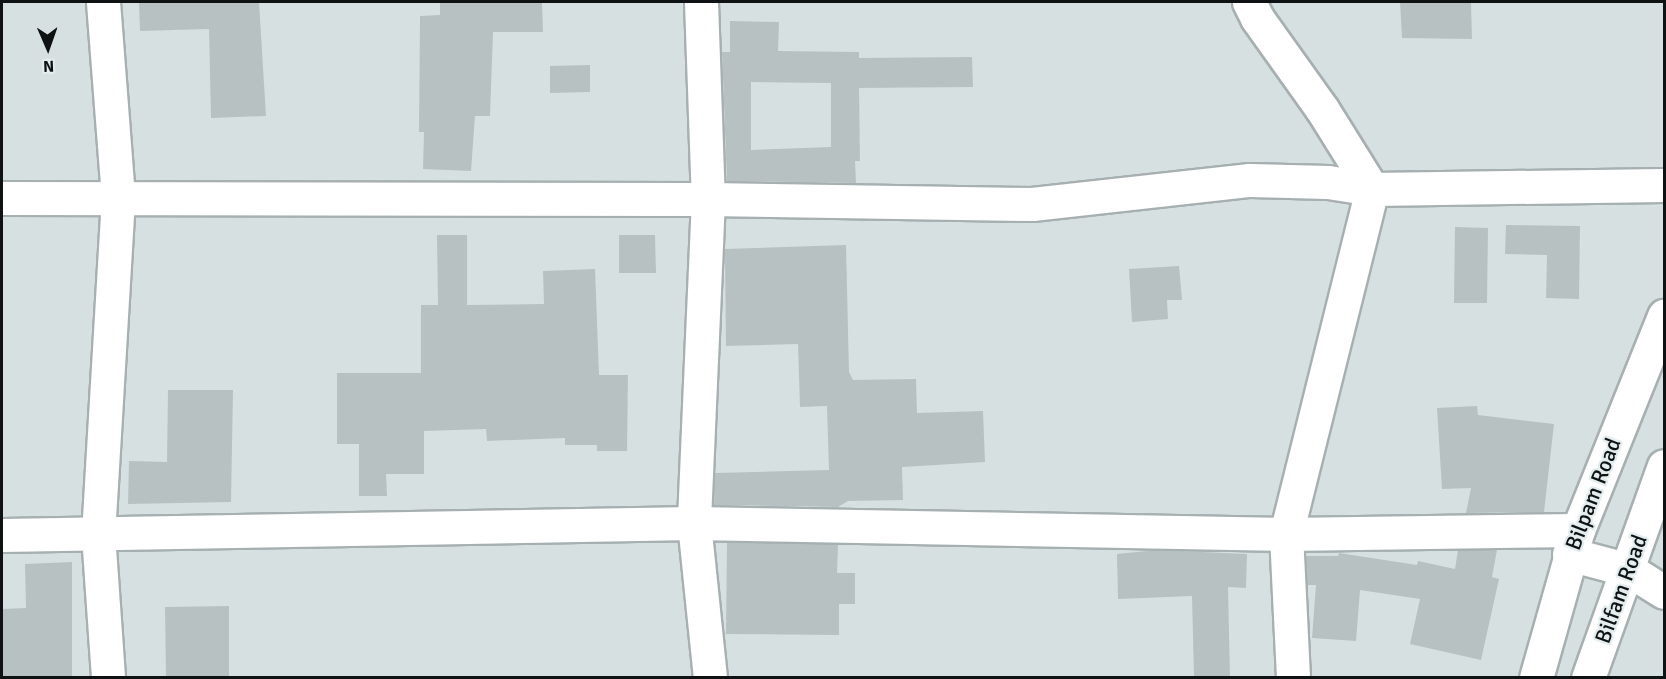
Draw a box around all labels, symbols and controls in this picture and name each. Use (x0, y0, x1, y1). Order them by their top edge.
north arrow (18, 18, 78, 78)
text: N (43, 56, 55, 76)
street label: Bilpam Road (1560, 434, 1626, 554)
street label: Bilfam Road (1589, 531, 1653, 647)

